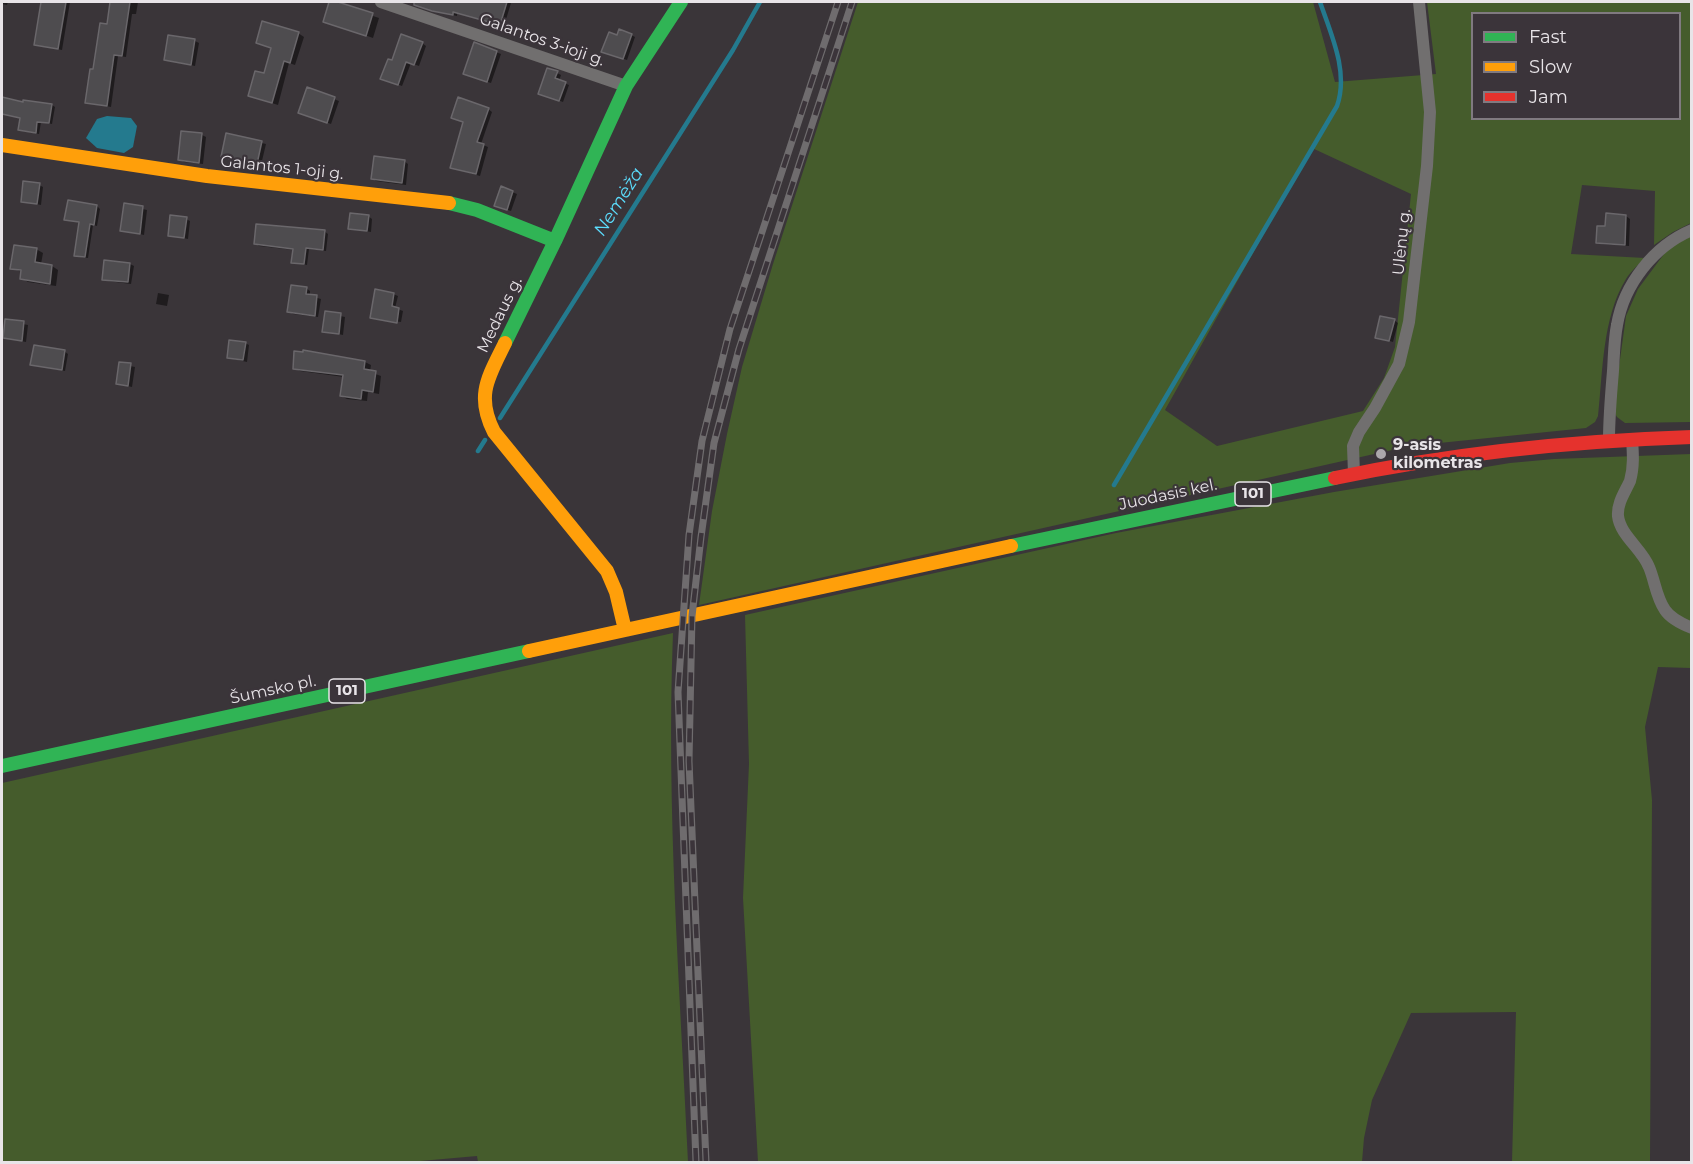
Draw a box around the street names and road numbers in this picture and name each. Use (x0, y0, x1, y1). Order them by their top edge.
street label: Galantos 3-ioji g. (477, 10, 607, 70)
street label: Galantos 1-oji g. (219, 152, 345, 184)
street label: Ulėnų g. (1389, 208, 1415, 276)
street label: Medaus g. (473, 274, 527, 356)
street label: Juodasis kel. (1117, 475, 1219, 515)
road number: 101 (1235, 482, 1271, 506)
street label: Šumsko pl. (228, 672, 318, 708)
road number: 101 (329, 679, 365, 703)

